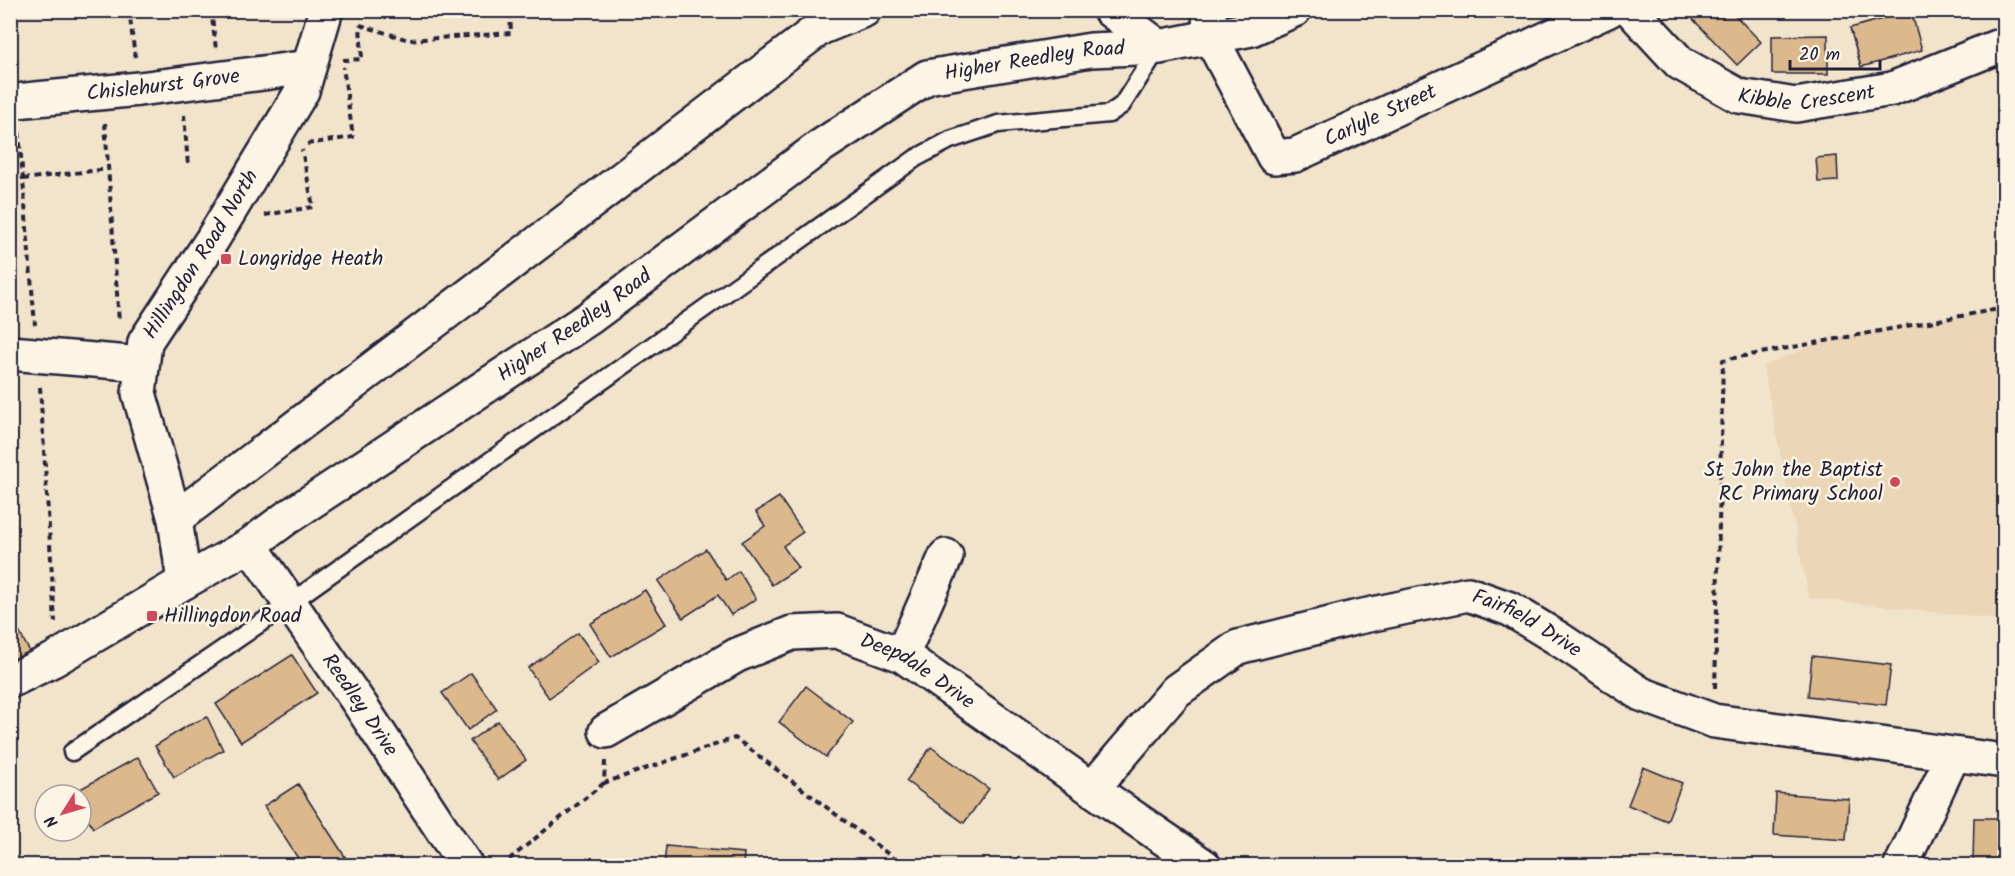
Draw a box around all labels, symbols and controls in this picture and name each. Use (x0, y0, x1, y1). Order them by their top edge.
street label: Higher Reedley Road (942, 32, 1126, 90)
scale bar (1790, 33, 1880, 71)
text: 20 m (1799, 41, 1840, 70)
street label: Chislehurst Grove (85, 60, 242, 111)
street label: Carlyle Street (1319, 75, 1443, 156)
street label: Kibble Crescent (1735, 75, 1878, 122)
street label: Hillingdon Road North (135, 163, 267, 346)
place label: Longridge Heath (238, 243, 383, 276)
marker: Longridge Heath (219, 252, 233, 266)
street label: Higher Reedley Road (491, 260, 659, 391)
place label: St John the Baptist RC Primary School (1704, 454, 1884, 511)
marker: St John the Baptist RC Primary School (1888, 475, 1902, 489)
street label: Fairfield Drive (1467, 580, 1589, 667)
place label: Hillingdon Road (164, 600, 302, 633)
marker: Hillingdon Road (145, 609, 159, 623)
street label: Deepdale Drive (855, 624, 982, 718)
street label: Reedley Drive (313, 647, 407, 764)
north arrow (33, 783, 93, 843)
text: N (39, 810, 65, 833)

